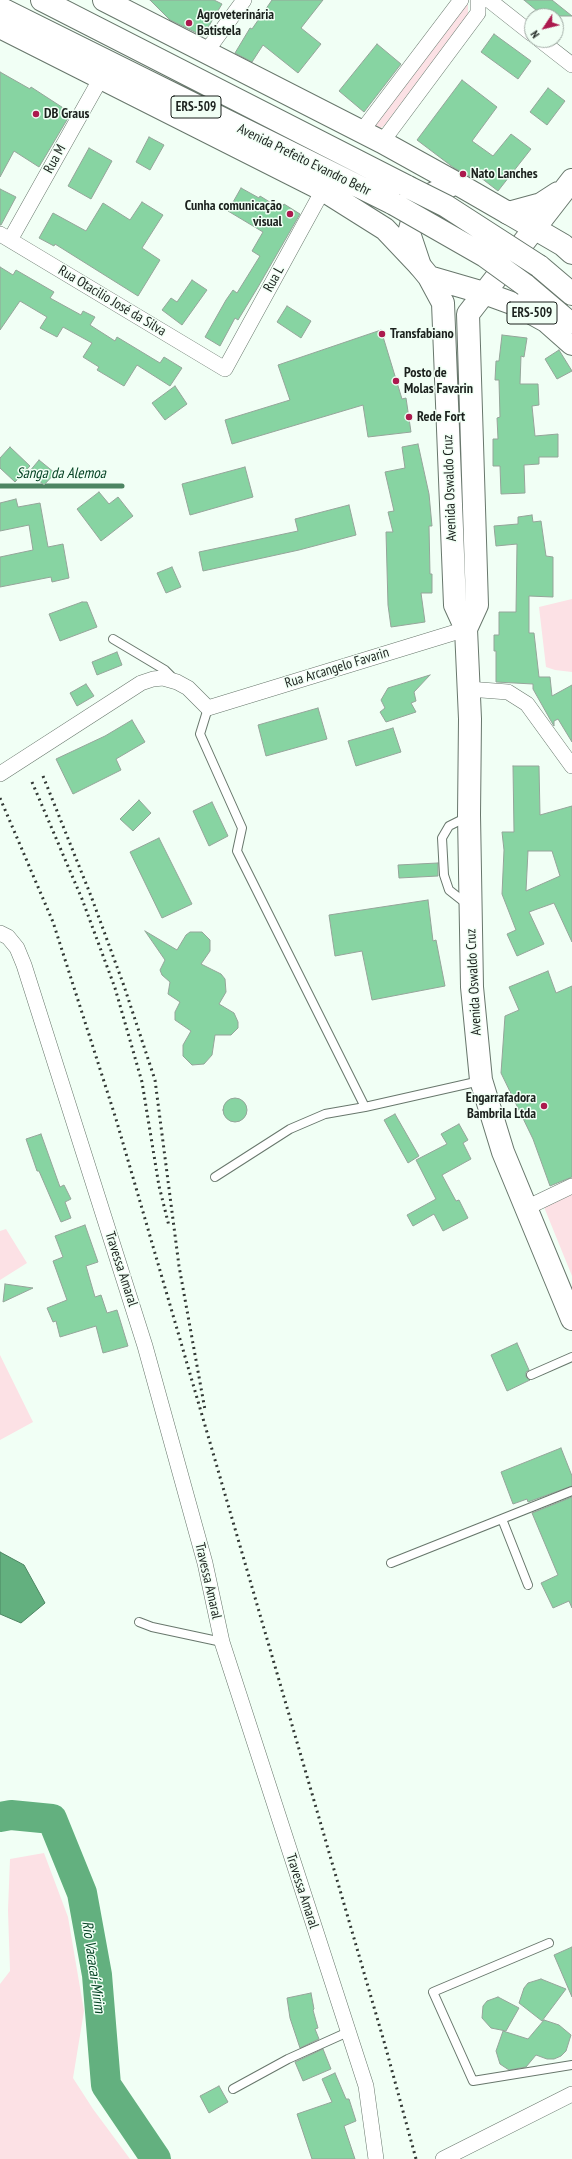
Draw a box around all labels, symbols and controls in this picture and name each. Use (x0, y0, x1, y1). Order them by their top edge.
place label: Agroveterinária Batistela (197, 7, 274, 40)
north arrow (524, 8, 564, 48)
marker: Agroveterinária Batistela (184, 18, 194, 28)
text: N (528, 28, 542, 41)
road number: ERS-509 (171, 96, 221, 118)
place label: DB Graus (44, 106, 89, 122)
marker: DB Graus (31, 109, 41, 119)
street label: Avenida Prefeito Evandro Behr (235, 120, 373, 200)
street label: Rua M (40, 142, 70, 176)
place label: Nato Lanches (471, 166, 538, 182)
marker: Nato Lanches (458, 169, 468, 179)
place label: Cunha comunicação visual (185, 198, 282, 230)
marker: Cunha comunicação visual (285, 209, 295, 219)
street label: Rua Otacilio José da Silva (55, 262, 169, 340)
street label: Rua L (260, 263, 288, 295)
road number: ERS-509 (507, 302, 557, 324)
place label: Transfabiano (390, 326, 454, 342)
marker: Transfabiano (377, 329, 387, 339)
place label: Posto de Molas Favarin (404, 365, 473, 398)
marker: Posto de Molas Favarin (391, 376, 401, 386)
place label: Rede Fort (417, 409, 465, 425)
marker: Rede Fort (404, 412, 414, 422)
street label: Avenida Oswaldo Cruz (440, 434, 460, 542)
water label: Sanga da Alemoa (16, 465, 106, 483)
street label: Rua Arcangelo Favarin (283, 644, 391, 692)
street label: Avenida Oswaldo Cruz (463, 928, 485, 1036)
place label: Engarrafadora Bambrila Ltda (466, 1090, 536, 1122)
marker: Engarrafadora Bambrila Ltda (539, 1101, 549, 1111)
street label: Travessa Amaral (101, 1229, 141, 1309)
street label: Travessa Amaral (191, 1541, 225, 1621)
street label: Travessa Amaral (282, 1851, 322, 1931)
water label: Rio Vacacaí-Mirim (78, 1920, 108, 2014)

